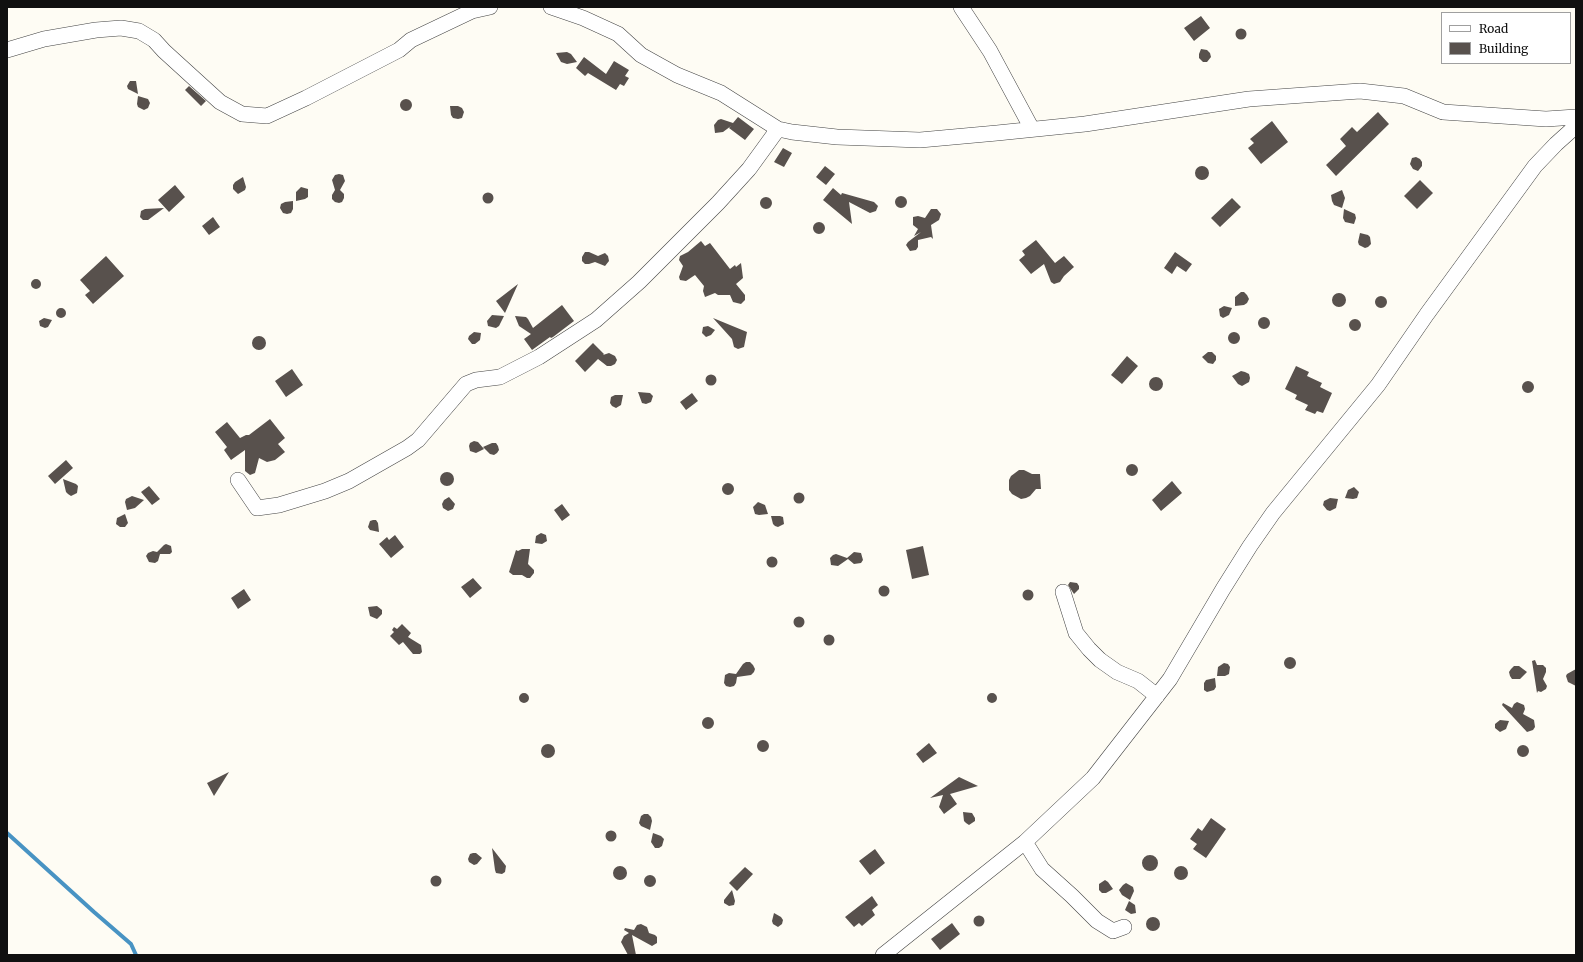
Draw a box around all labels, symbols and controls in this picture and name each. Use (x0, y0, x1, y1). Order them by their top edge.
legend (1441, 12, 1571, 64)
text: Road (1479, 21, 1508, 36)
text: Building (1479, 41, 1528, 56)

